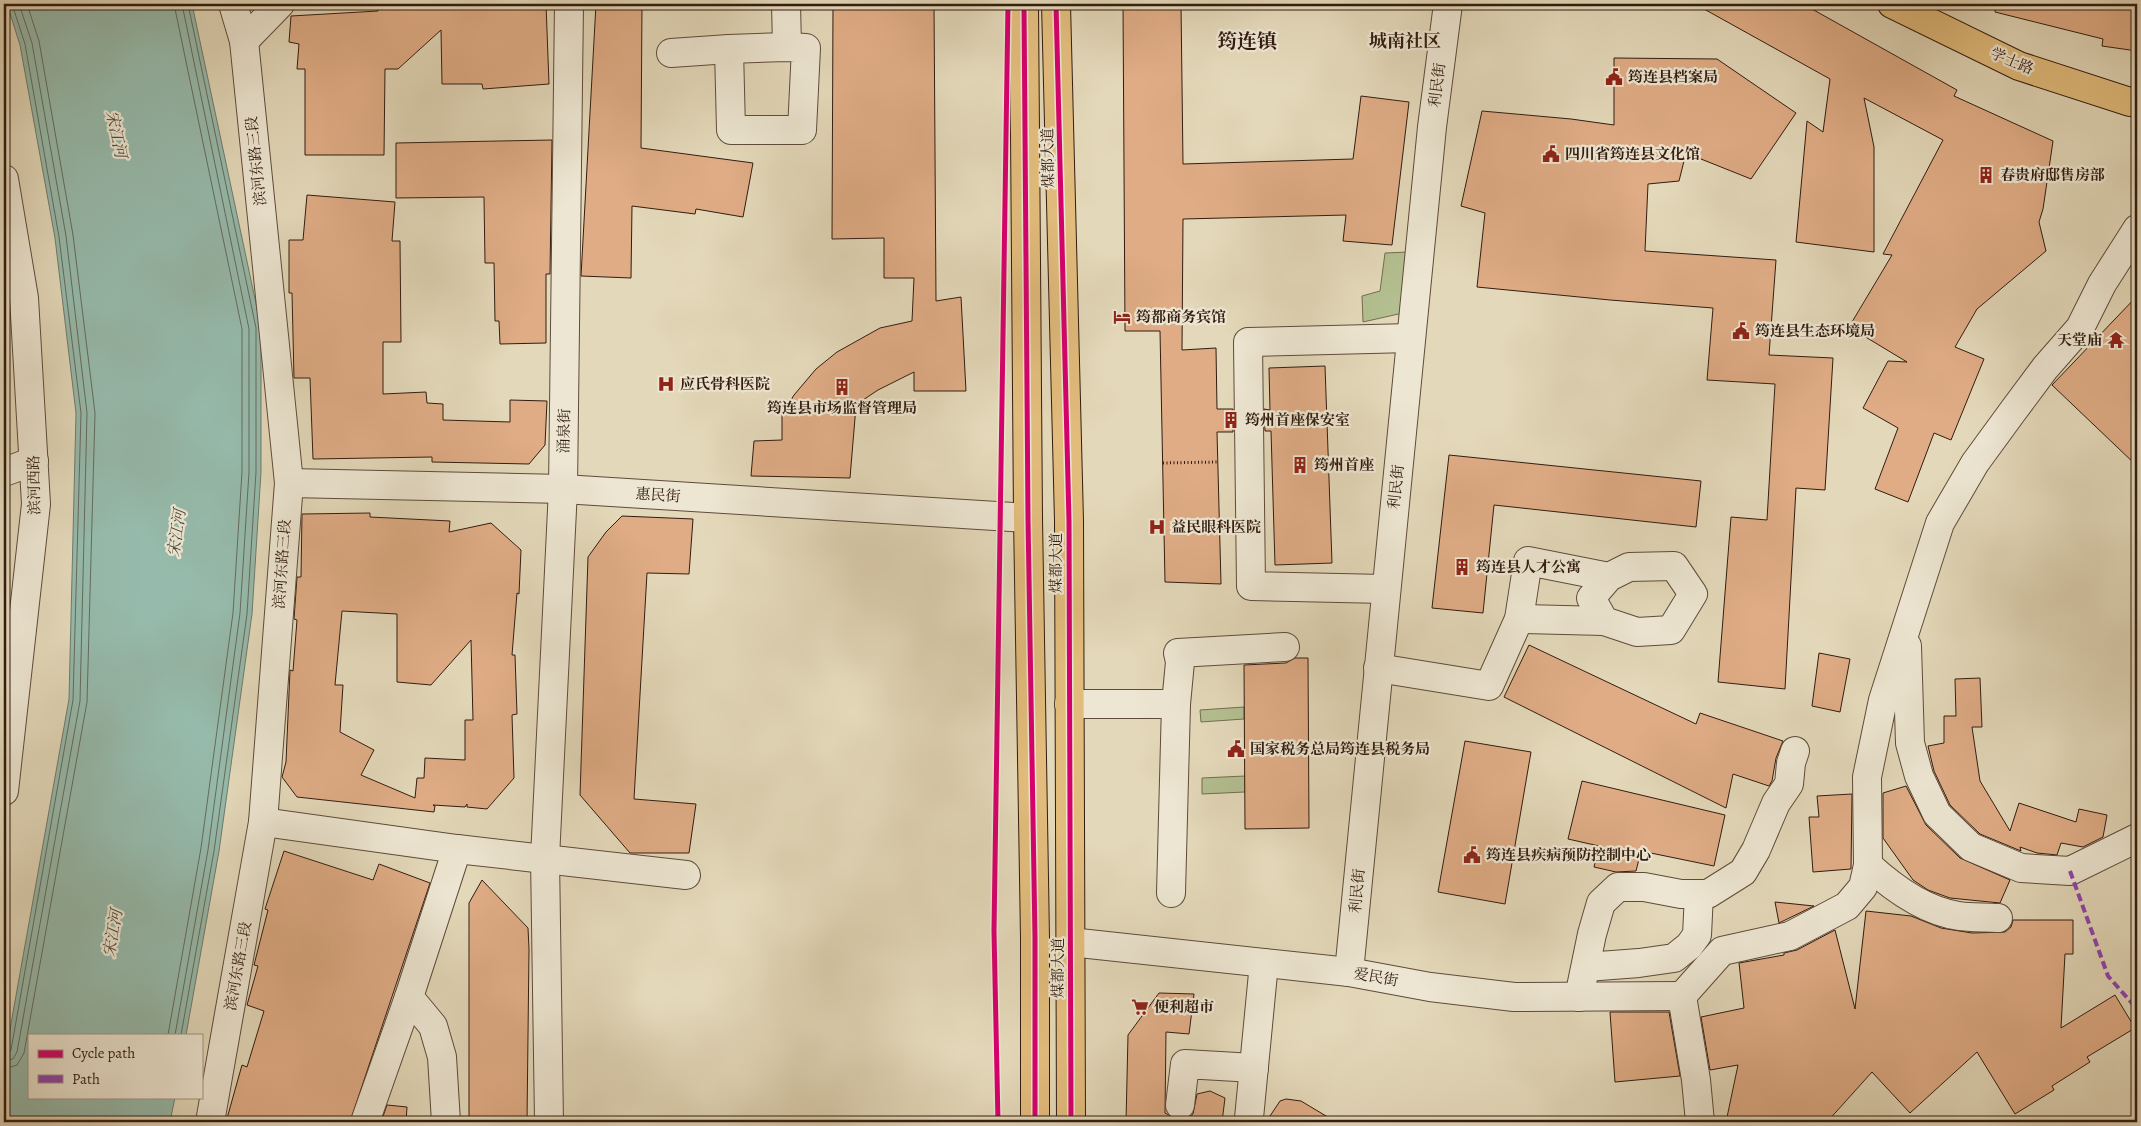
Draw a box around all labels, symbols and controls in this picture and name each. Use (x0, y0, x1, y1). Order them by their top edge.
district label: 筠连镇 (1217, 28, 1277, 55)
district label: 城南社区 (1369, 29, 1441, 53)
street label: 学士路 (1987, 43, 2037, 79)
street label: 利民街 (1424, 61, 1450, 109)
public building icon: 筠连县档案局 (1604, 67, 1624, 87)
place label: 筠连县档案局 (1628, 67, 1718, 87)
water label: 宋江河 (100, 108, 132, 163)
street label: 滨河东路三段 (241, 115, 271, 207)
street label: 煤都大道 (1037, 128, 1059, 188)
public building icon: 四川省筠连县文化馆 (1541, 144, 1561, 164)
place label: 四川省筠连县文化馆 (1565, 144, 1700, 164)
building icon: 春贵府邸售房部 (1976, 165, 1996, 185)
place label: 春贵府邸售房部 (2000, 165, 2105, 185)
hotel icon: 筠都商务宾馆 (1112, 307, 1132, 327)
place label: 筠都商务宾馆 (1136, 307, 1226, 327)
public building icon: 筠连县生态环境局 (1731, 321, 1751, 341)
place label: 筠连县生态环境局 (1755, 321, 1875, 341)
place label: 天堂庙 (2057, 330, 2102, 350)
temple icon: 天堂庙 (2106, 330, 2126, 350)
hospital icon: 应氏骨科医院 (656, 374, 676, 394)
place label: 应氏骨科医院 (680, 374, 770, 394)
building icon: 筠连县市场监督管理局 (832, 377, 852, 397)
place label: 筠连县市场监督管理局 (767, 398, 917, 418)
street label: 涌泉街 (554, 408, 574, 454)
building icon: 筠州首座保安室 (1221, 410, 1241, 430)
place label: 筠州首座保安室 (1245, 410, 1350, 430)
street label: 滨河西路 (23, 455, 45, 515)
building icon: 筠州首座 (1290, 455, 1310, 475)
place label: 筠州首座 (1314, 455, 1374, 475)
street label: 利民街 (1384, 464, 1408, 510)
street label: 惠民街 (635, 483, 681, 507)
water label: 宋江河 (163, 505, 192, 558)
hospital icon: 益民眼科医院 (1147, 517, 1167, 537)
place label: 益民眼科医院 (1171, 517, 1261, 537)
street label: 滨河东路三段 (269, 518, 295, 610)
street label: 煤都大道 (1046, 533, 1066, 593)
building icon: 筠连县人才公寓 (1452, 557, 1472, 577)
place label: 筠连县人才公寓 (1476, 557, 1581, 577)
public building icon: 国家税务总局筠连县税务局 (1226, 739, 1246, 759)
place label: 国家税务总局筠连县税务局 (1250, 739, 1430, 759)
public building icon: 筠连县疾病预防控制中心 (1462, 845, 1482, 865)
place label: 筠连县疾病预防控制中心 (1486, 845, 1651, 865)
street label: 利民街 (1345, 868, 1369, 914)
water label: 宋江河 (98, 905, 129, 959)
street label: 滨河东路三段 (220, 920, 256, 1012)
street label: 煤都大道 (1048, 938, 1068, 998)
street label: 爱民街 (1352, 963, 1400, 991)
supermarket icon: 便利超市 (1130, 997, 1150, 1017)
place label: 便利超市 (1154, 997, 1214, 1017)
legend (28, 1034, 202, 1098)
text: Cycle path (72, 1043, 135, 1063)
text: Path (72, 1069, 100, 1089)

